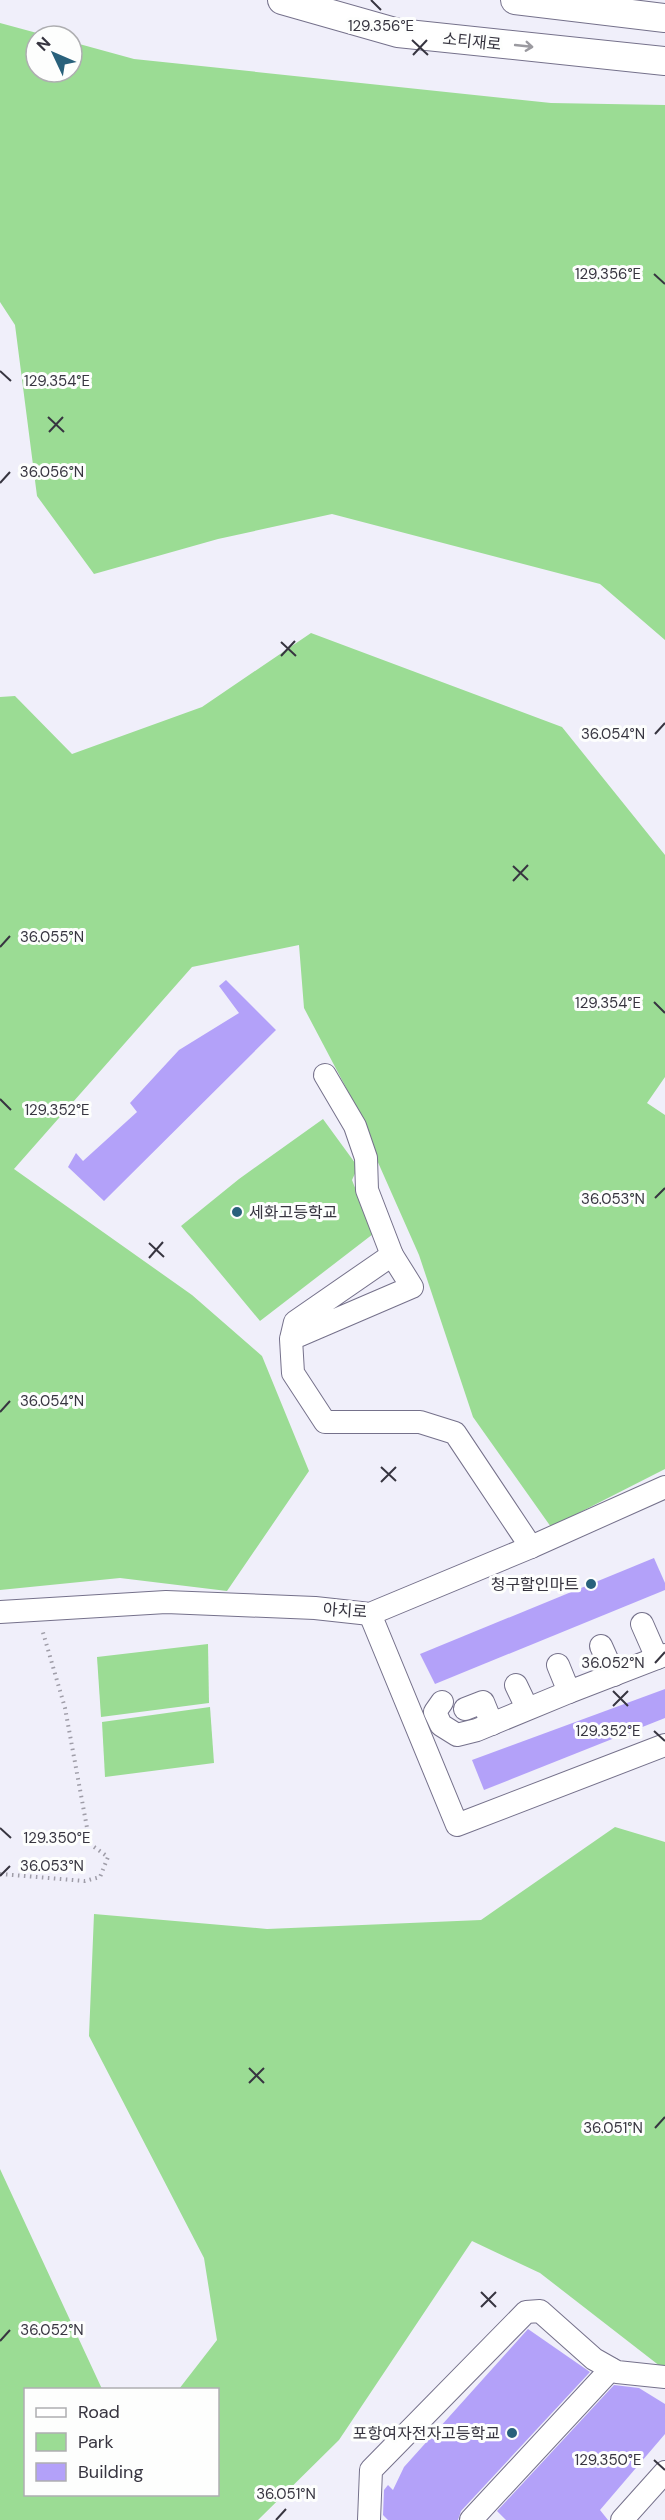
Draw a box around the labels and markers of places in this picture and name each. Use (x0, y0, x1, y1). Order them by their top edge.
place label: 세화고등학교 (249, 1202, 337, 1223)
marker: 세화고등학교 (230, 1205, 244, 1219)
place label: 청구할인마트 (491, 1574, 579, 1595)
marker: 청구할인마트 (584, 1577, 598, 1591)
place label: 포항여자전자고등학교 (353, 2423, 500, 2444)
marker: 포항여자전자고등학교 (505, 2426, 519, 2440)

